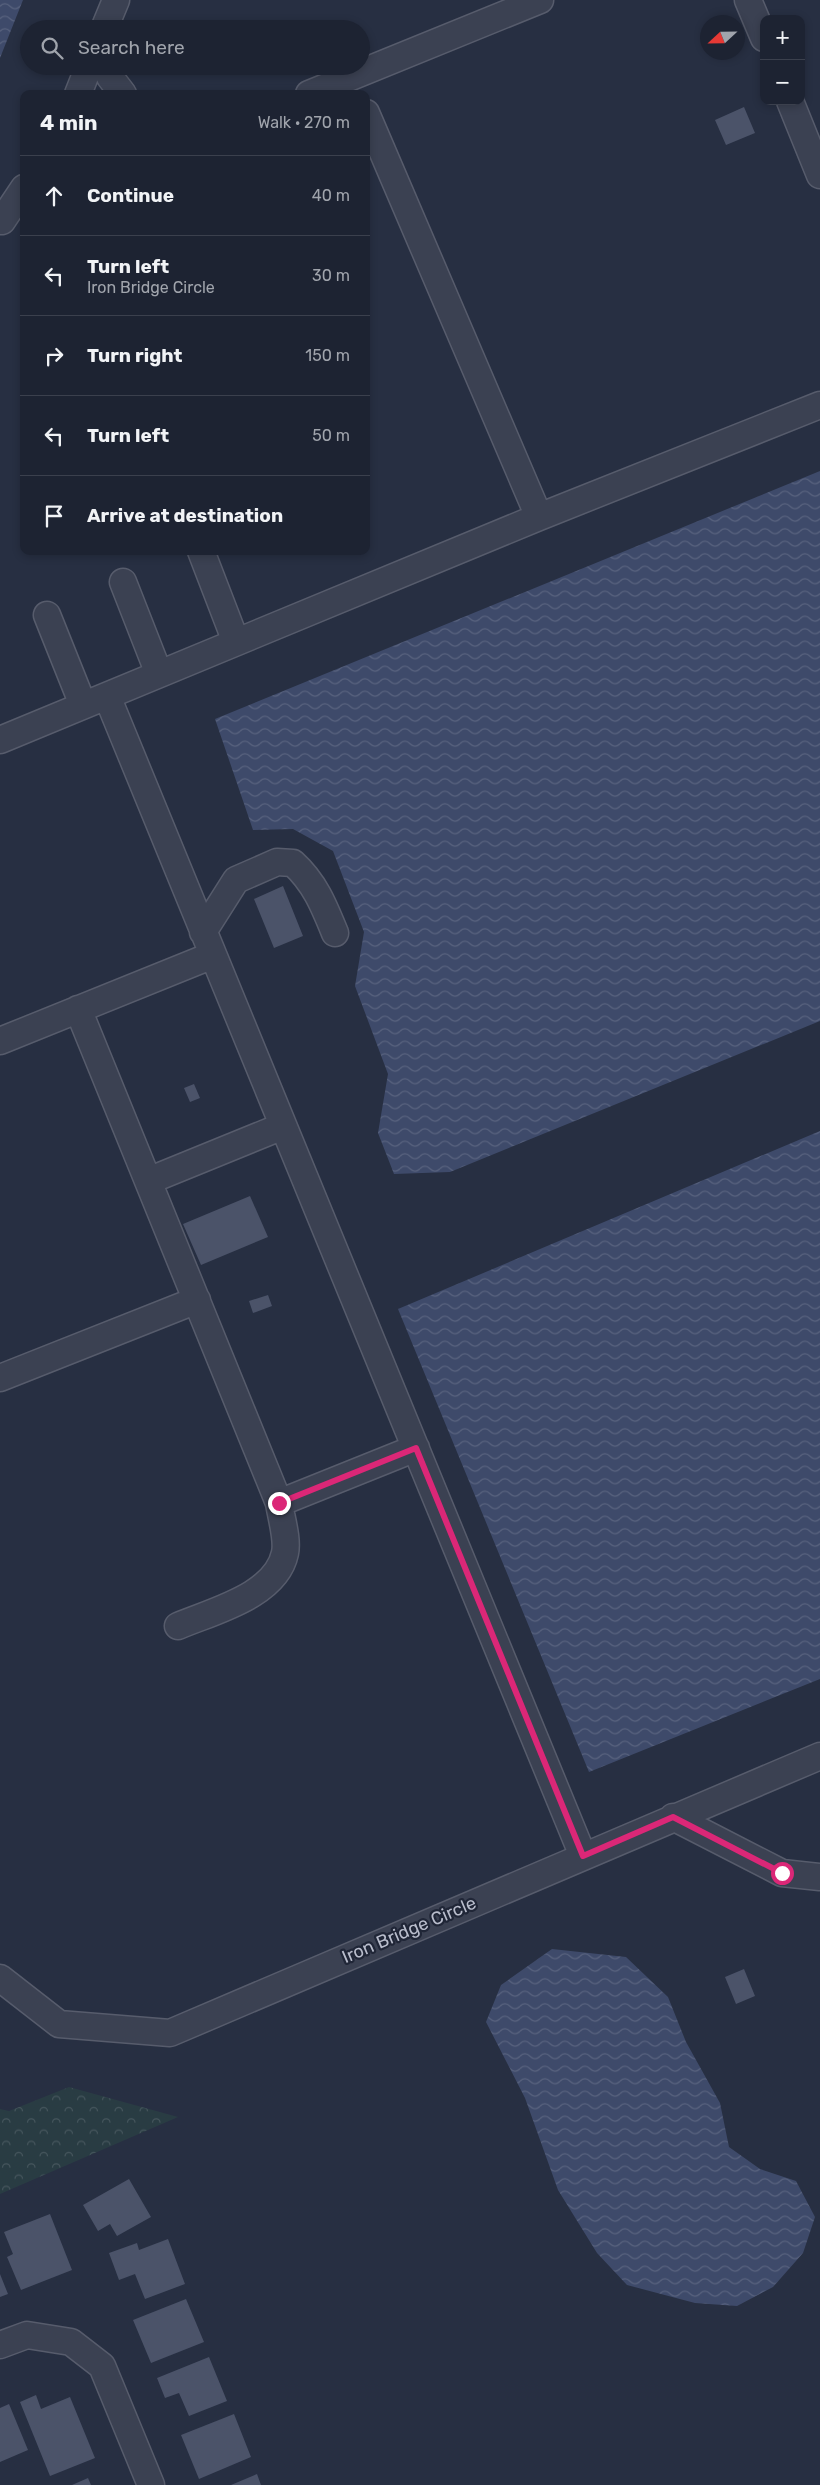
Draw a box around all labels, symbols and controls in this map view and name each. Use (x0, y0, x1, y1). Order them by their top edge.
north arrow (700, 15, 745, 60)
map controls (760, 15, 805, 105)
button: + (760, 15, 805, 60)
search box (20, 20, 370, 75)
icon: search (38, 34, 66, 62)
text: Search here (78, 36, 185, 59)
button: − (760, 60, 805, 105)
text: 4 min (40, 110, 98, 135)
text: Walk · 270 m (258, 113, 350, 132)
icon: ahead (40, 182, 68, 210)
text: Continue (87, 184, 174, 207)
text: 40 m (312, 186, 350, 205)
text: Turn left (87, 255, 169, 278)
icon: left (40, 262, 68, 290)
text: 30 m (312, 266, 350, 285)
text: Iron Bridge Circle (87, 278, 215, 297)
icon: right (40, 342, 68, 370)
text: Turn right (87, 344, 182, 367)
text: 150 m (305, 346, 350, 365)
icon: left (40, 422, 68, 450)
text: Turn left (87, 424, 169, 447)
text: 50 m (312, 426, 350, 445)
icon: arrive (40, 502, 68, 530)
text: Arrive at destination (87, 504, 283, 527)
route end (268, 1492, 291, 1515)
route start (771, 1862, 794, 1885)
street label: Iron Bridge Circle (339, 1892, 479, 1968)

